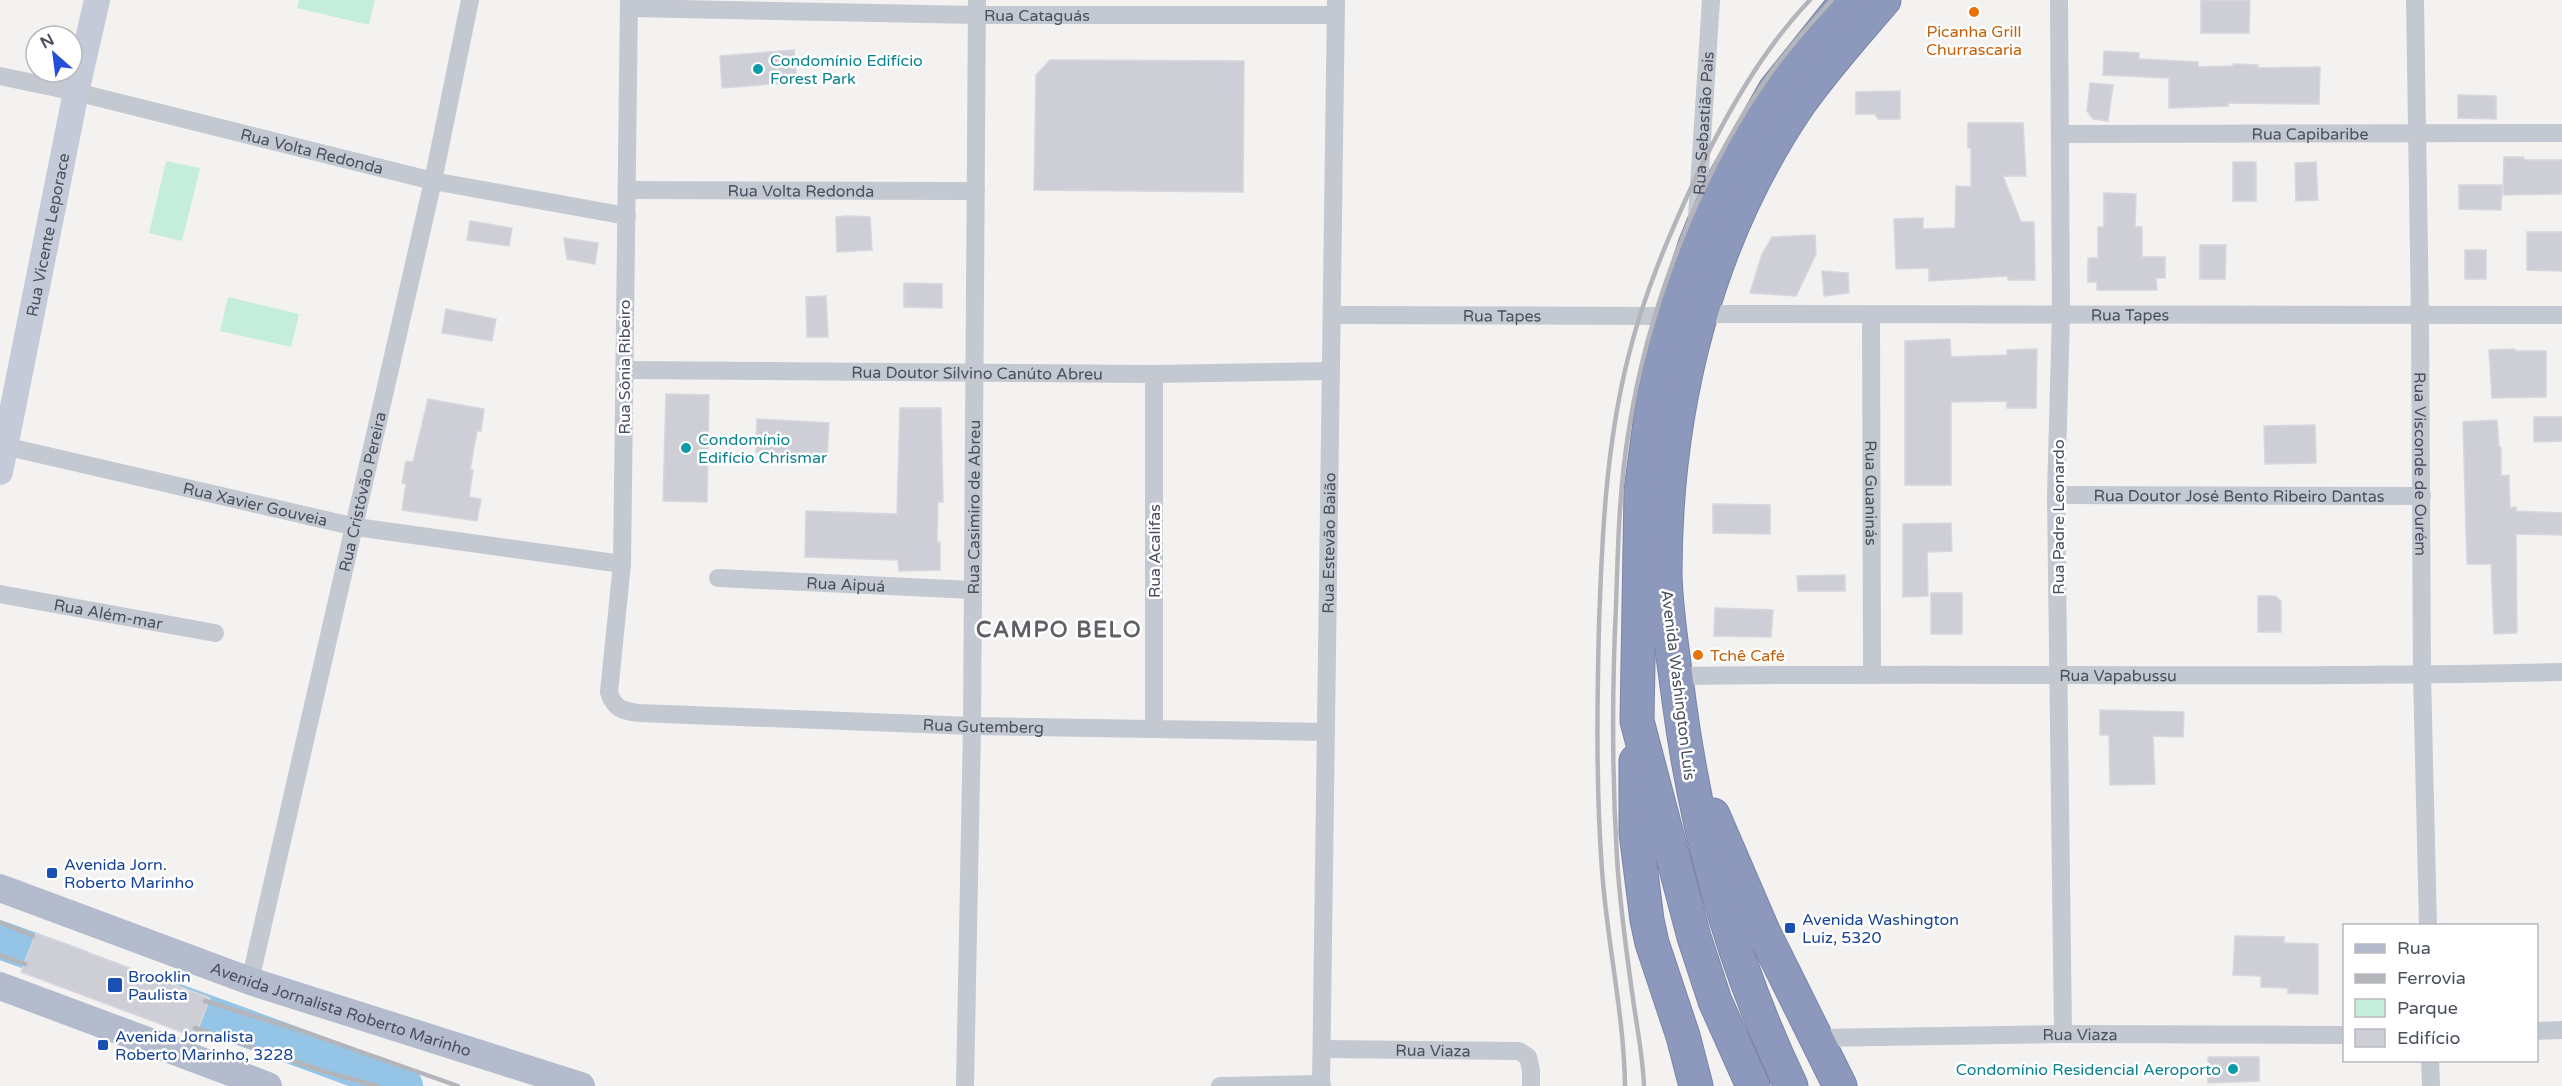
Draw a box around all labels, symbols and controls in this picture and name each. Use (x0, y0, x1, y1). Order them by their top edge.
marker: Picanha Grill Churrascaria (1967, 5, 1981, 19)
street label: Rua Cataguás (984, 6, 1090, 26)
place label: Picanha Grill Churrascaria (1926, 22, 2022, 60)
north arrow (24, 24, 84, 84)
text: N (37, 30, 58, 53)
place label: Condomínio Edifício Forest Park (770, 51, 923, 89)
street label: Rua Sebastião Pais (1689, 51, 1719, 196)
marker: Condomínio Edifício Forest Park (751, 62, 765, 76)
street label: Rua Volta Redonda (238, 124, 385, 179)
street label: Rua Capibaribe (2252, 124, 2368, 145)
street label: Rua Vicente Leporace (22, 151, 75, 318)
street label: Rua Volta Redonda (728, 181, 874, 202)
street label: Rua Sônia Ribeiro (615, 300, 635, 434)
street label: Rua Tapes (2091, 305, 2169, 326)
street label: Rua Tapes (1463, 306, 1541, 327)
street label: Rua Doutor Silvino Canúto Abreu (851, 363, 1103, 385)
street label: Rua Visconde de Ourém (2409, 372, 2430, 556)
street label: Rua Cristóvão Pereira (335, 410, 391, 574)
street label: Rua Casimiro de Abreu (964, 420, 985, 594)
place label: Condomínio Edifício Chrismar (698, 430, 828, 468)
street label: Rua Padre Leonardo (2049, 439, 2069, 595)
street label: Rua Guaninás (1860, 440, 1881, 546)
marker: Condomínio Edifício Chrismar (679, 441, 693, 455)
street label: Rua Estevão Baião (1319, 472, 1340, 614)
street label: Rua Xavier Gouveia (181, 478, 329, 531)
street label: Rua Doutor José Bento Ribeiro Dantas (2094, 486, 2384, 507)
street label: Rua Acalifas (1145, 504, 1165, 598)
street label: Rua Aipuá (806, 573, 886, 597)
street label: Avenida Washington Luís (1656, 589, 1700, 782)
street label: Rua Além-mar (52, 595, 165, 634)
district label: CAMPO BELO (976, 617, 1142, 643)
place label: Tchê Café (1710, 646, 1785, 666)
marker: Tchê Café (1691, 648, 1705, 662)
street label: Rua Vapabussu (2059, 666, 2177, 686)
street label: Rua Gutemberg (922, 715, 1044, 738)
place label: Avenida Jorn. Roberto Marinho (64, 855, 194, 893)
marker: Avenida Jorn. Roberto Marinho (45, 866, 59, 880)
place label: Avenida Washington Luiz, 5320 (1802, 910, 1959, 948)
marker: Avenida Washington Luiz, 5320 (1783, 921, 1797, 935)
legend (2343, 924, 2538, 1062)
text: Rua (2397, 937, 2431, 959)
street label: Avenida Jornalista Roberto Marinho (208, 958, 474, 1062)
place label: Brooklin Paulista (128, 967, 191, 1005)
text: Ferrovia (2397, 967, 2466, 989)
marker: Brooklin Paulista (106, 976, 124, 994)
text: Parque (2397, 997, 2458, 1019)
street label: Rua Viaza (2042, 1025, 2118, 1045)
place label: Avenida Jornalista Roberto Marinho, 3228 (115, 1027, 293, 1065)
text: Edifício (2397, 1027, 2461, 1049)
marker: Avenida Jornalista Roberto Marinho, 3228 (96, 1038, 110, 1052)
street label: Rua Viaza (1395, 1041, 1471, 1062)
place label: Condomínio Residencial Aeroporto (1956, 1060, 2221, 1080)
marker: Condomínio Residencial Aeroporto (2226, 1062, 2240, 1076)

